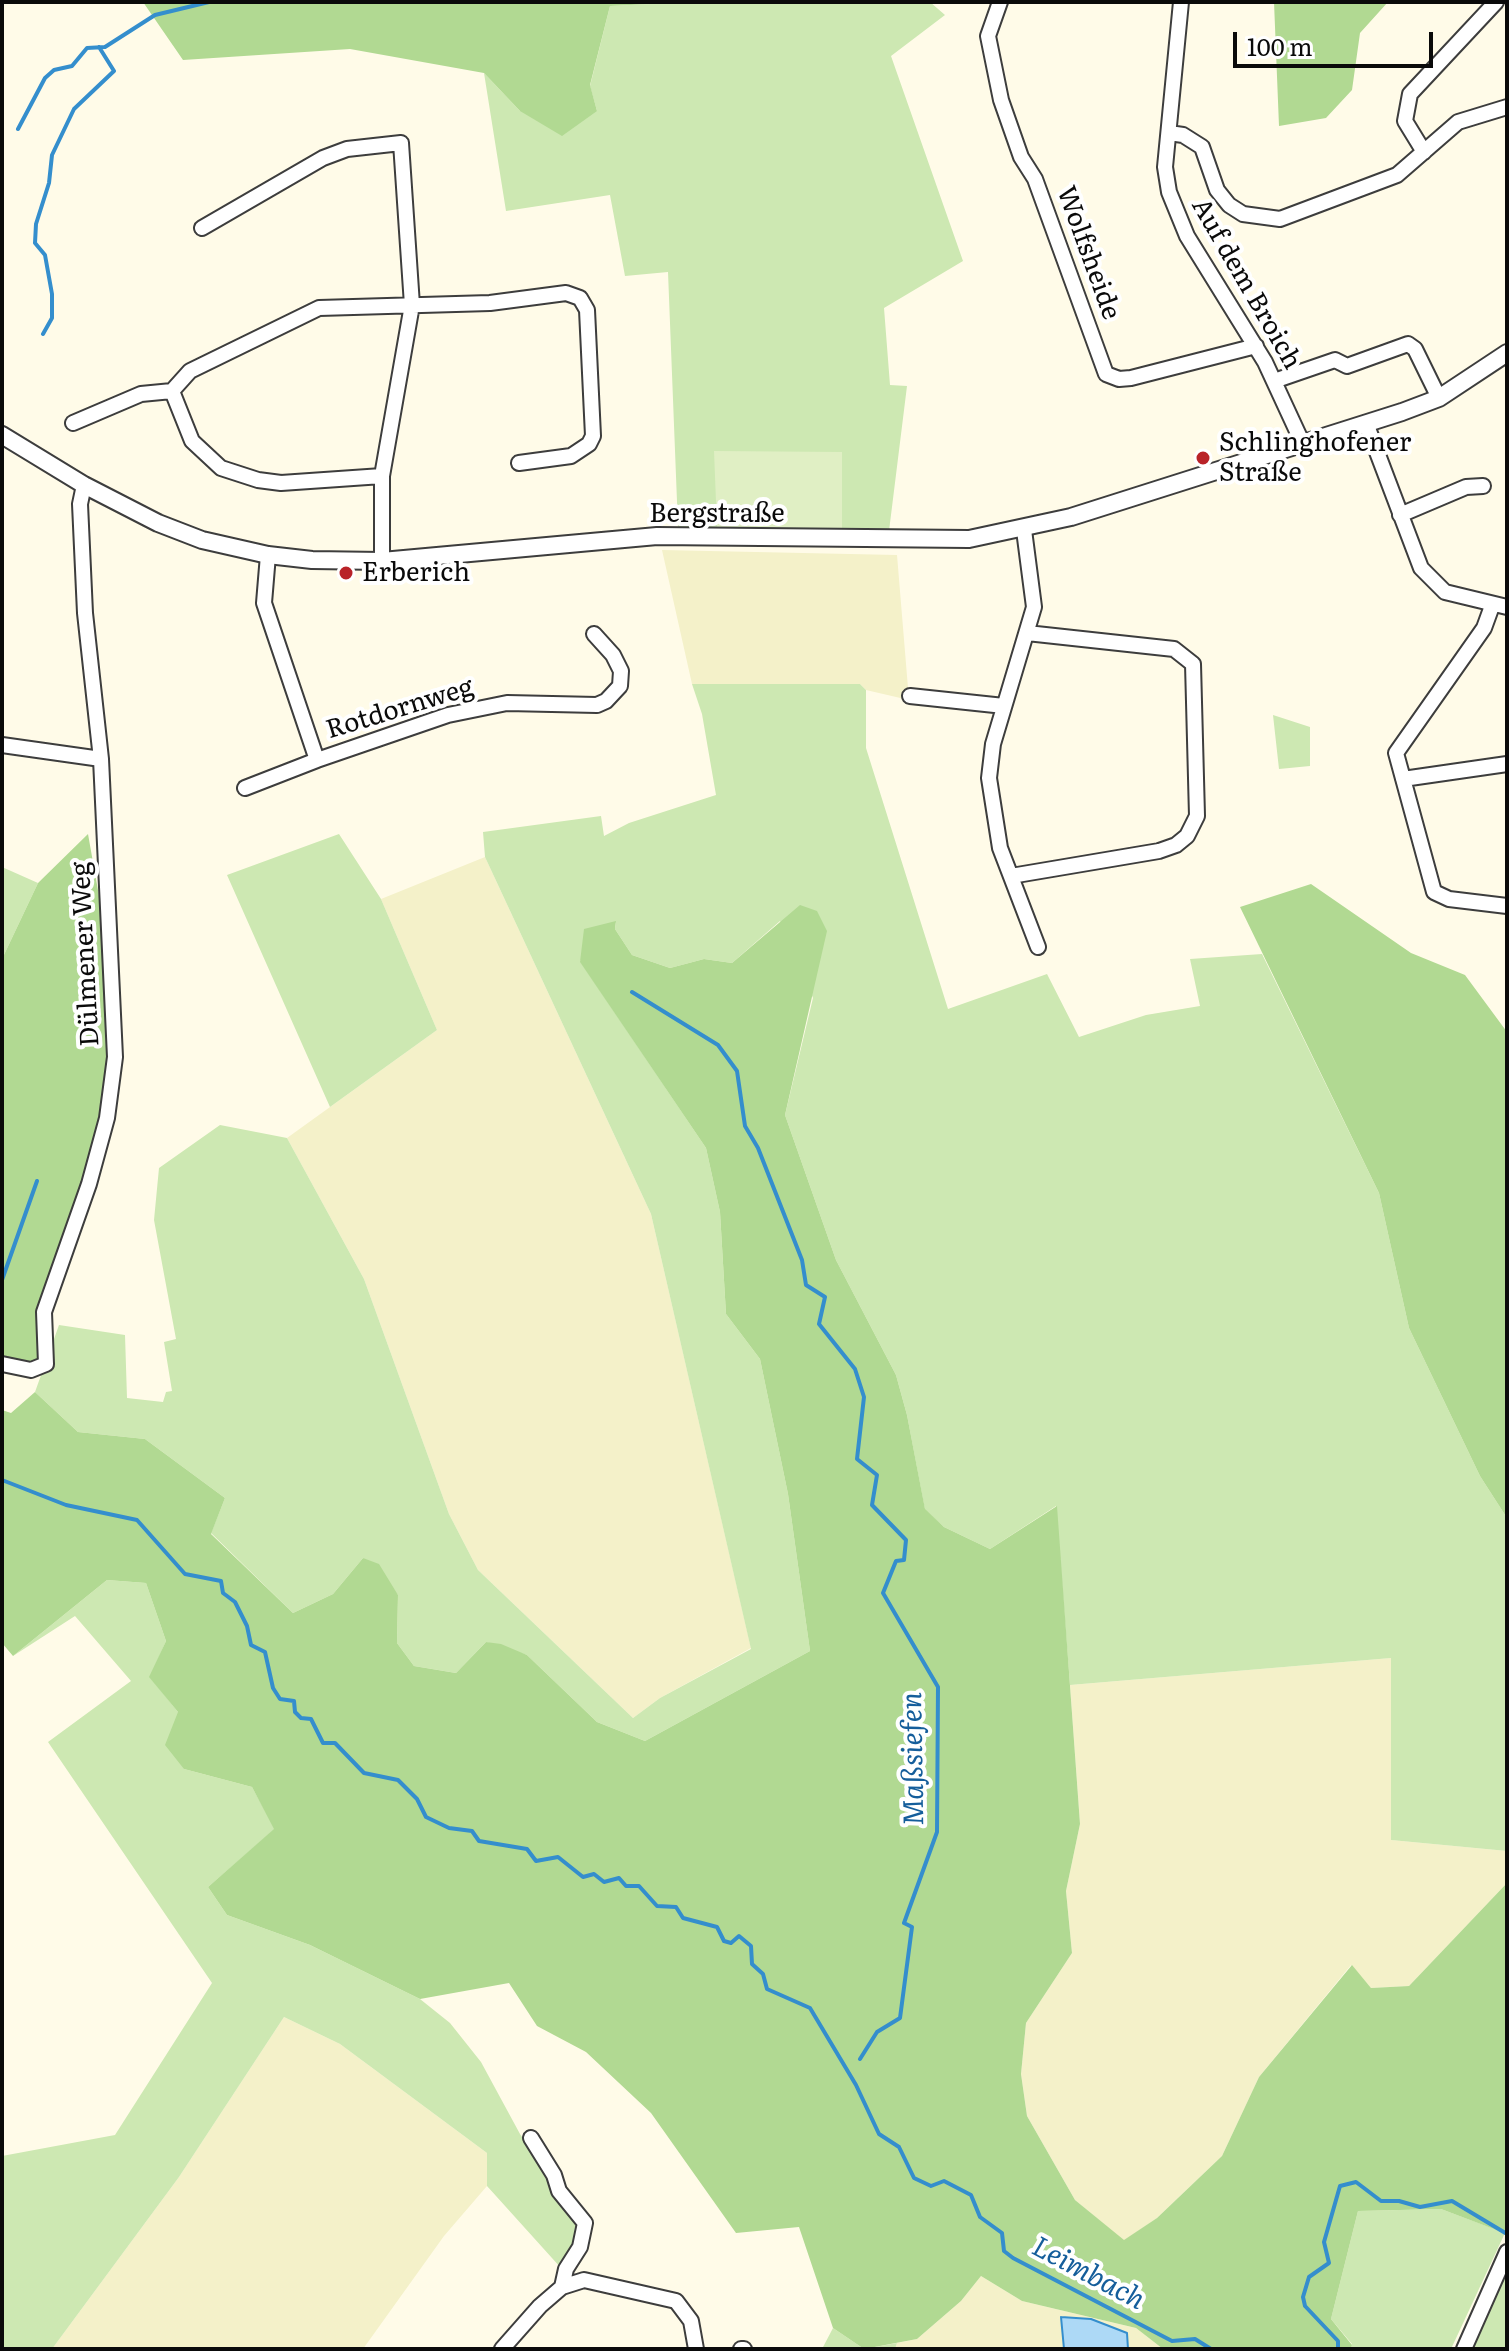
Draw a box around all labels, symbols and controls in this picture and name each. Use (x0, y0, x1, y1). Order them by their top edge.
scale bar (1237, 16, 1437, 66)
text: 100 m (1247, 28, 1313, 63)
street label: Wolfsheide (1049, 182, 1127, 324)
street label: Auf dem Broich (1184, 193, 1308, 375)
place label: Schlinghofener Straße (1219, 427, 1411, 488)
marker: Schlinghofener Straße (1194, 449, 1212, 467)
street label: Bergstraße (649, 498, 785, 530)
place label: Erberich (362, 557, 470, 589)
marker: Erberich (337, 564, 355, 582)
street label: Rotdornweg (323, 672, 477, 746)
street label: Dülmener Weg (66, 861, 106, 1047)
water label: Maßsiefen (896, 1692, 932, 1826)
water label: Leimbach (1026, 2230, 1150, 2318)

